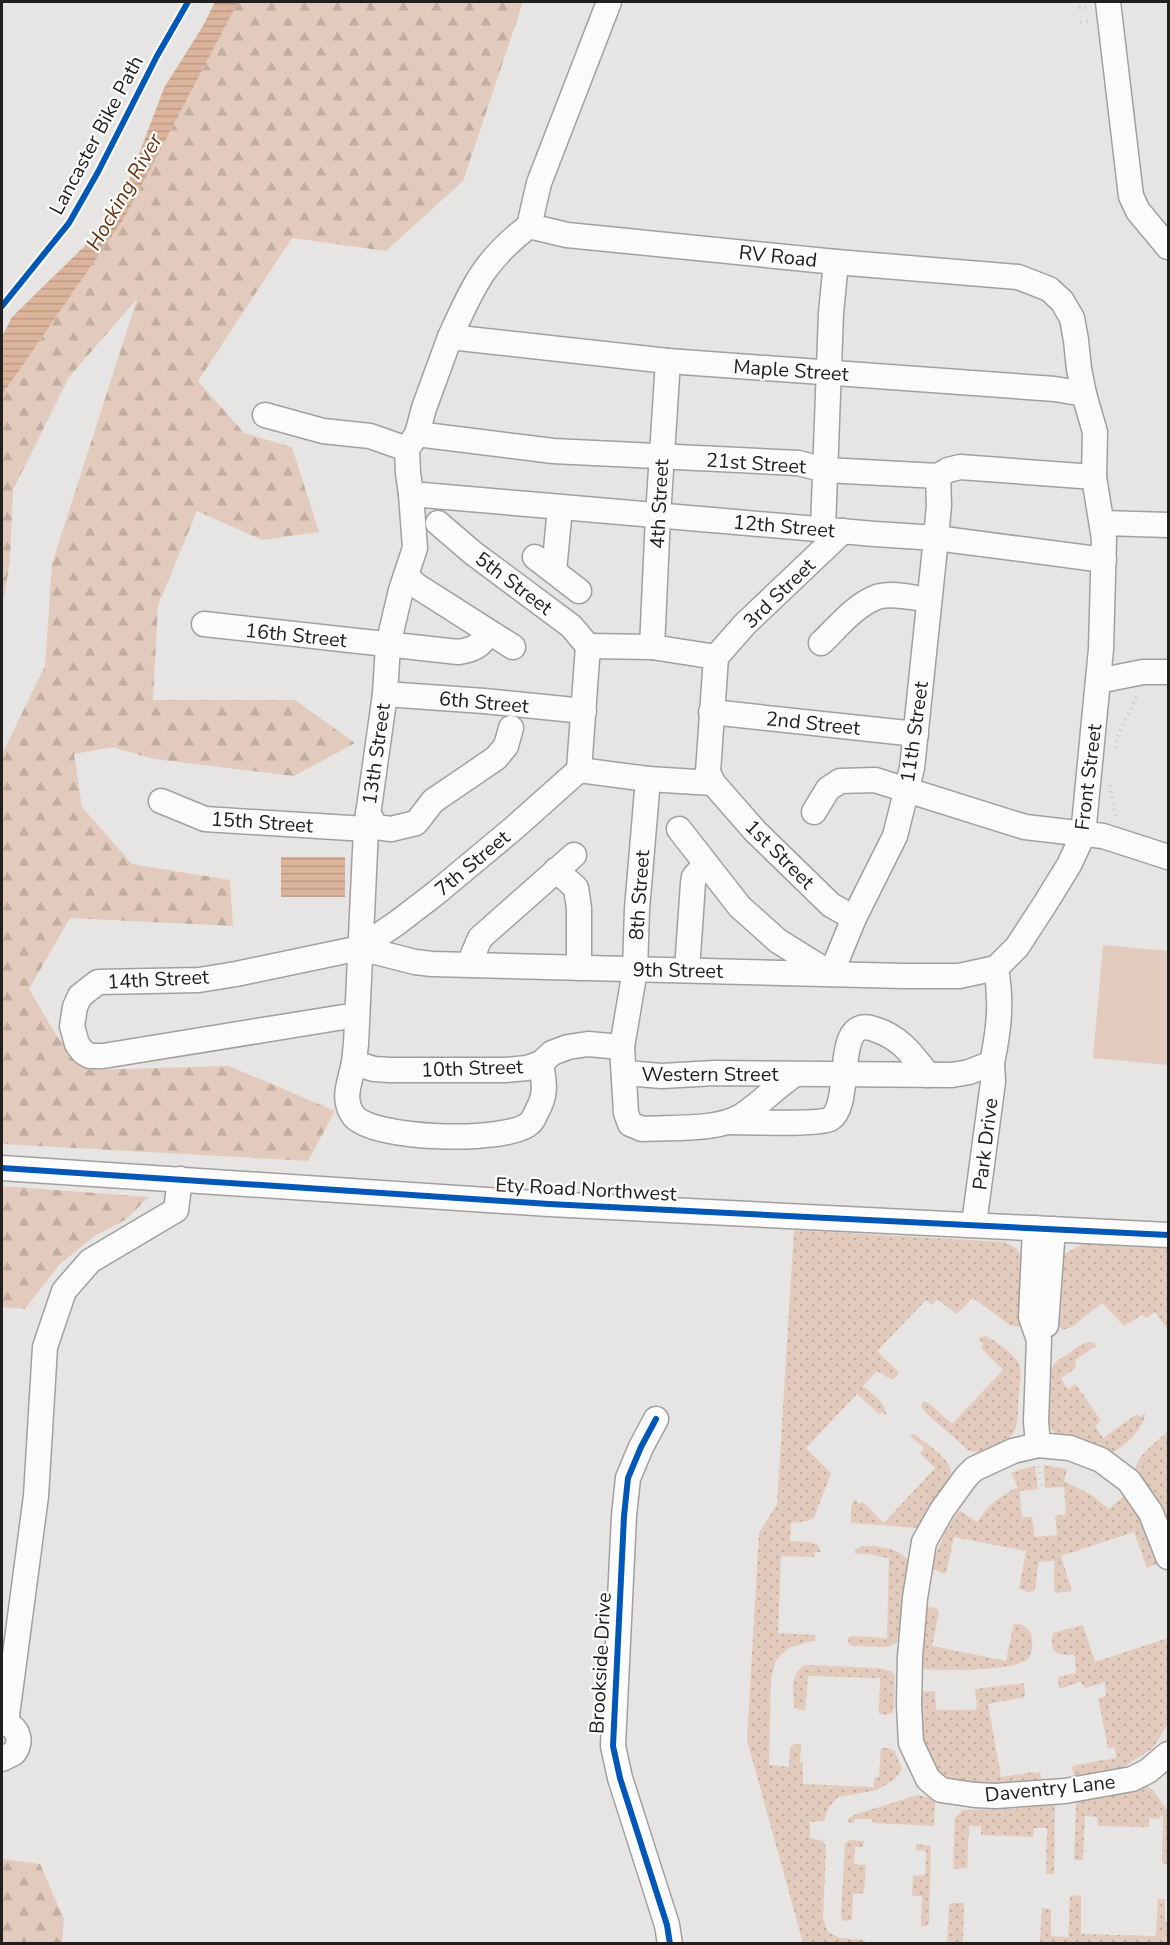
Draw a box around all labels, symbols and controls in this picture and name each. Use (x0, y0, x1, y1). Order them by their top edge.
street label: Lancaster Bike Path (43, 51, 150, 220)
water label: Hocking River (79, 128, 169, 256)
street label: RV Road (737, 239, 818, 274)
street label: Maple Street (732, 353, 851, 388)
street label: 21st Street (705, 447, 808, 481)
street label: 4th Street (644, 457, 675, 550)
street label: 12th Street (732, 509, 837, 544)
street label: 5th Street (470, 546, 559, 622)
street label: 3rd Street (737, 552, 822, 634)
street label: 16th Street (244, 617, 349, 654)
street label: 11th Street (894, 679, 935, 784)
street label: 6th Street (438, 685, 531, 720)
street label: 13th Street (356, 701, 397, 806)
street label: 2nd Street (764, 705, 862, 742)
street label: Front Street (1069, 721, 1109, 832)
street label: 15th Street (210, 805, 315, 840)
street label: 1st Street (739, 814, 821, 896)
street label: 7th Street (429, 823, 516, 903)
street label: 8th Street (623, 848, 656, 941)
street label: 9th Street (633, 956, 724, 985)
street label: 14th Street (106, 963, 211, 996)
street label: 10th Street (421, 1053, 524, 1084)
street label: Western Street (642, 1061, 779, 1088)
street label: Park Drive (966, 1097, 1005, 1192)
street label: Ety Road Northwest (495, 1171, 678, 1208)
street label: Brookside Drive (583, 1592, 618, 1735)
street label: Daventry Lane (983, 1768, 1117, 1809)

